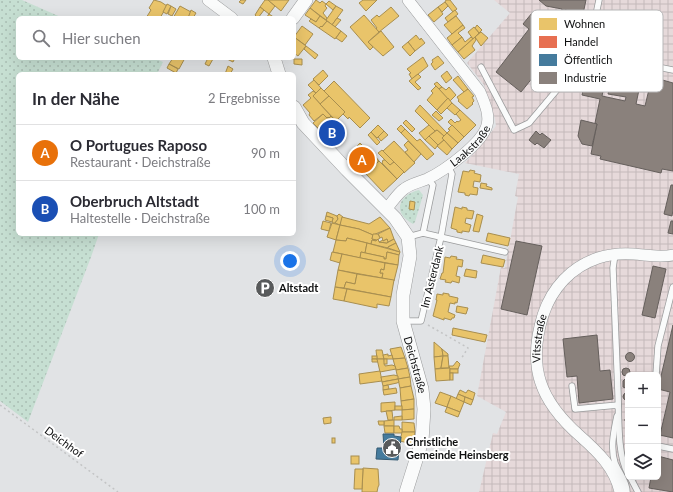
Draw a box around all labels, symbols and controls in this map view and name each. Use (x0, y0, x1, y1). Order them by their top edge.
legend (531, 10, 663, 92)
search box (16, 16, 296, 60)
text: Wohnen (564, 17, 605, 30)
icon: search (30, 27, 52, 49)
text: Hier suchen (62, 29, 141, 47)
text: Handel (564, 35, 598, 48)
text: Öffentlich (564, 53, 612, 66)
text: Industrie (564, 71, 607, 84)
text: In der Nähe (32, 88, 120, 109)
text: 2 Ergebnisse (208, 90, 280, 106)
pin: B (319, 118, 345, 148)
street label: Laakstraße (447, 123, 492, 169)
text: O Portugues Raposo (70, 136, 207, 154)
text: A (40, 145, 50, 161)
text: 90 m (251, 145, 280, 161)
pin: A (349, 145, 375, 175)
text: Restaurant · Deichstraße (70, 154, 211, 170)
text: Oberbruch Altstadt (70, 192, 199, 210)
text: B (41, 201, 49, 217)
text: 100 m (243, 201, 280, 217)
text: Haltestelle · Deichstraße (70, 210, 210, 226)
street label: Im Asterdank (418, 244, 446, 309)
your location (280, 251, 300, 271)
parking icon: Altstadt (254, 277, 276, 299)
place label: Altstadt (278, 281, 319, 294)
street label: Vitsstraße (529, 312, 549, 363)
street label: Deichstraße (402, 335, 429, 394)
map controls (625, 372, 661, 480)
button: + (625, 372, 661, 408)
button: − (625, 408, 661, 444)
street label: Deichhof (43, 423, 86, 460)
place label: Christliche Gemeinde Heinsberg (406, 435, 509, 461)
public building icon: Christliche Gemeinde Heinsberg (381, 437, 403, 459)
button: layers (625, 444, 661, 480)

